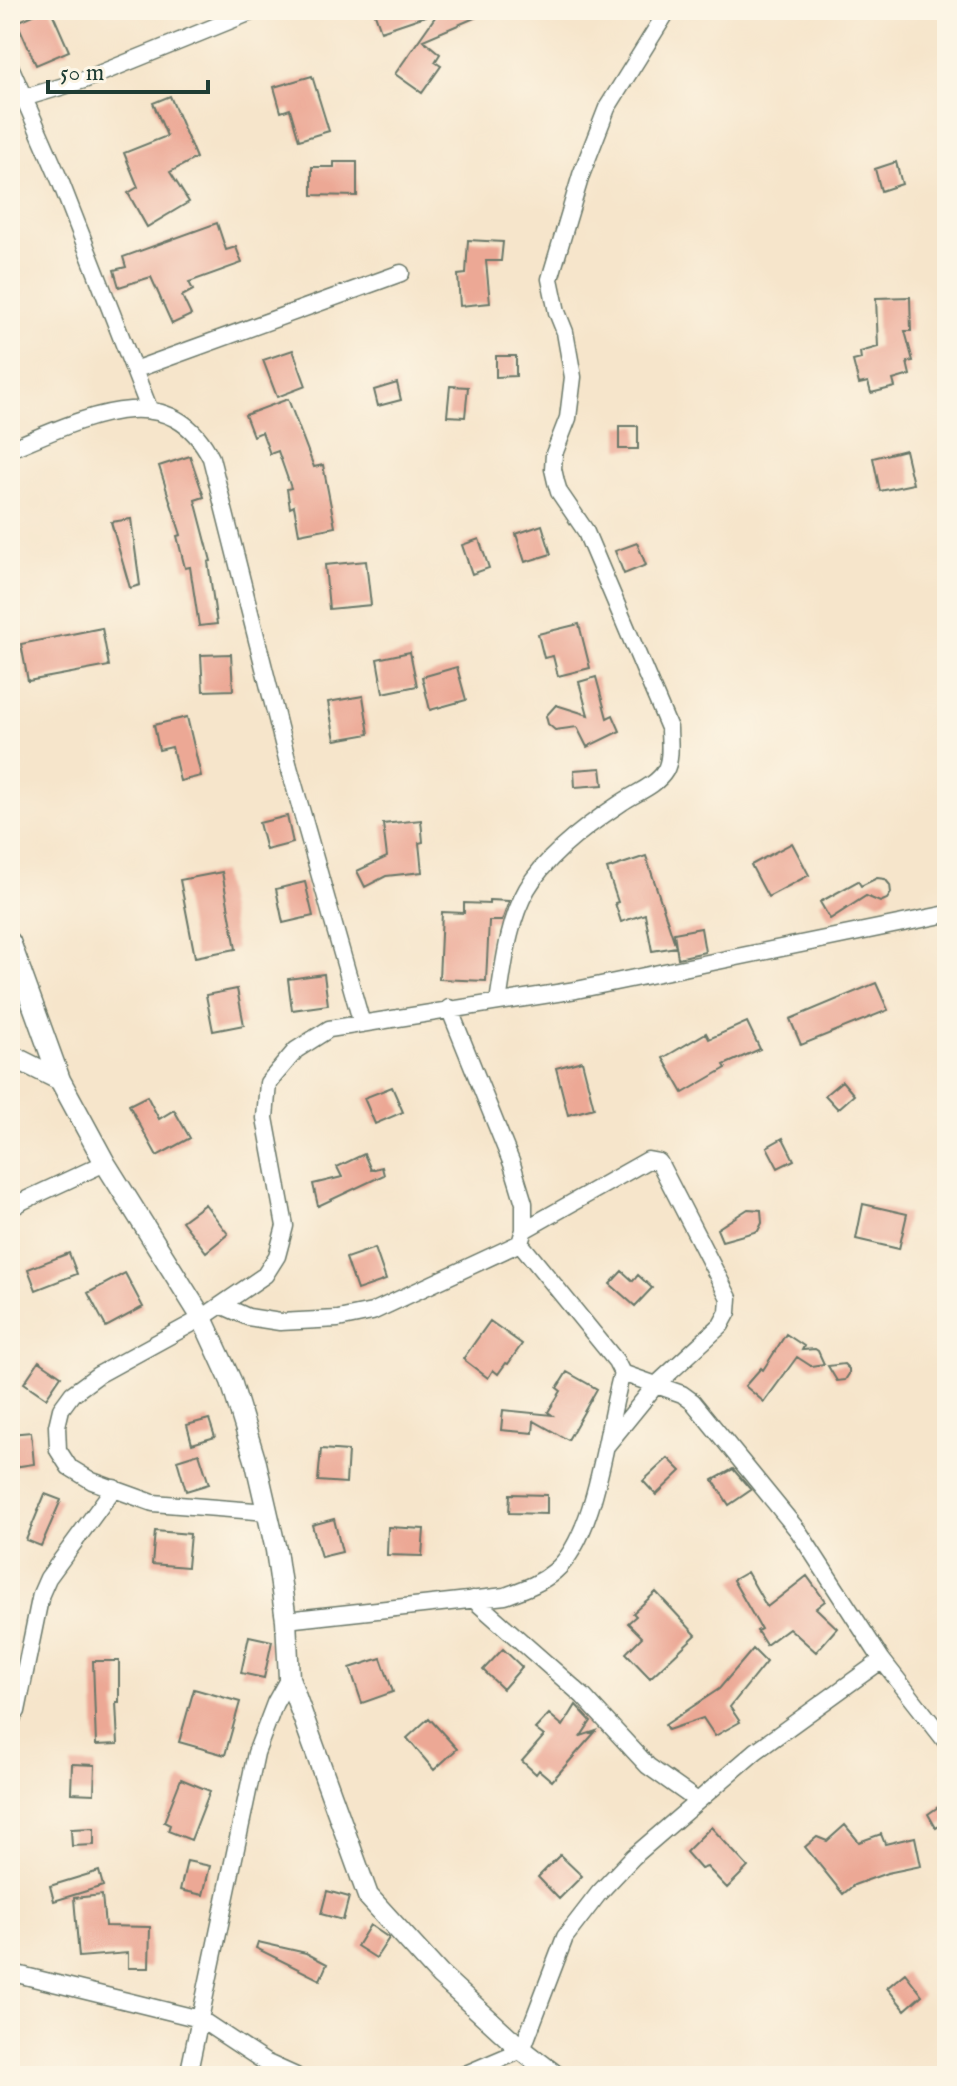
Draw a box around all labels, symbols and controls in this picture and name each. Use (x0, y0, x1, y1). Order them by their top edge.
scale bar (48, 44, 208, 94)
text: 50 m (60, 58, 104, 89)

